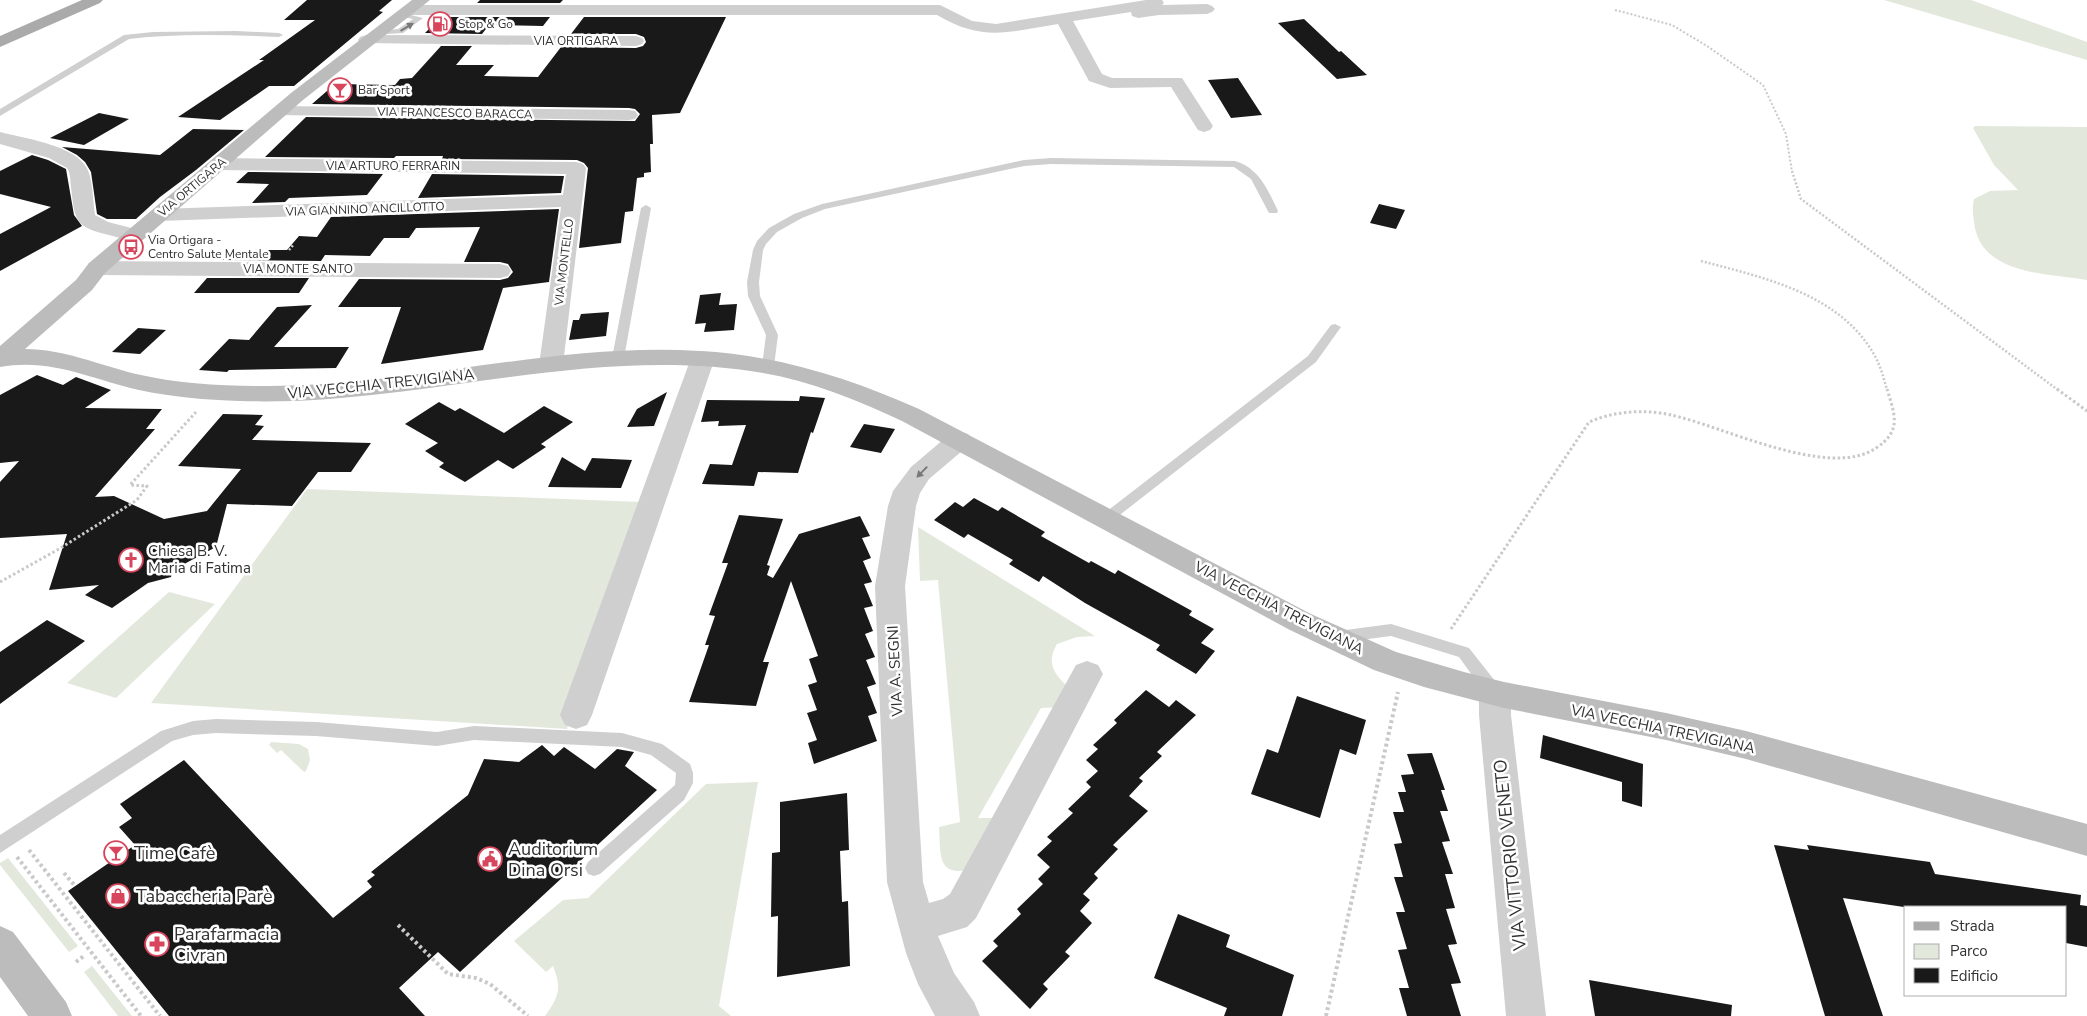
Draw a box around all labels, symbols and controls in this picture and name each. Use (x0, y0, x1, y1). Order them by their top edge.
fuel station icon: Stop & Go (427, 11, 453, 37)
place label: Stop & Go (458, 16, 513, 32)
one-way arrow (401, 23, 414, 32)
street label: VIA ORTIGARA (533, 33, 619, 49)
bar icon: Bar Sport (327, 77, 353, 103)
place label: Bar Sport (358, 82, 411, 98)
street label: VIA FRANCESCO BARACCA (376, 104, 533, 122)
street label: VIA ORTIGARA (154, 154, 230, 221)
street label: VIA ARTURO FERRARIN (325, 158, 460, 174)
street label: VIA GIANNINO ANCILLOTTO (284, 198, 445, 220)
street label: VIA MONTELLO (551, 218, 577, 307)
place label: Via Ortigara - Centro Salute Mentale (147, 232, 269, 262)
bus stop icon: Via Ortigara - Centro Salute Mentale (118, 234, 144, 260)
street label: VIA MONTE SANTO (242, 261, 353, 277)
street label: VIA VECCHIA TREVIGIANA (286, 364, 475, 404)
one-way arrow (916, 465, 928, 477)
place label: Chiesa B. V. Maria di Fatima (148, 541, 251, 578)
church icon: Chiesa B. V. Maria di Fatima (118, 547, 144, 573)
street label: VIA VECCHIA TREVIGIANA (1190, 556, 1367, 660)
street label: VIA A. SEGNI (883, 625, 907, 718)
street label: VIA VECCHIA TREVIGIANA (1568, 700, 1757, 758)
street label: VIA VITTORIO VENETO (1488, 758, 1532, 953)
place label: Auditorium Dina Orsi (508, 837, 598, 882)
bar icon: Time Cafè (103, 840, 129, 866)
place label: Time Cafè (134, 841, 215, 865)
public building icon: Auditorium Dina Orsi (477, 846, 503, 872)
shop icon: Tabaccheria Parè (105, 883, 131, 909)
place label: Tabaccheria Parè (136, 884, 273, 908)
legend (1904, 906, 2067, 996)
text: Strada (1950, 916, 1994, 936)
place label: Parafarmacia Civran (174, 922, 279, 967)
pharmacy icon: Parafarmacia Civran (144, 931, 170, 957)
text: Parco (1950, 941, 1988, 961)
text: Edificio (1950, 966, 1998, 986)

